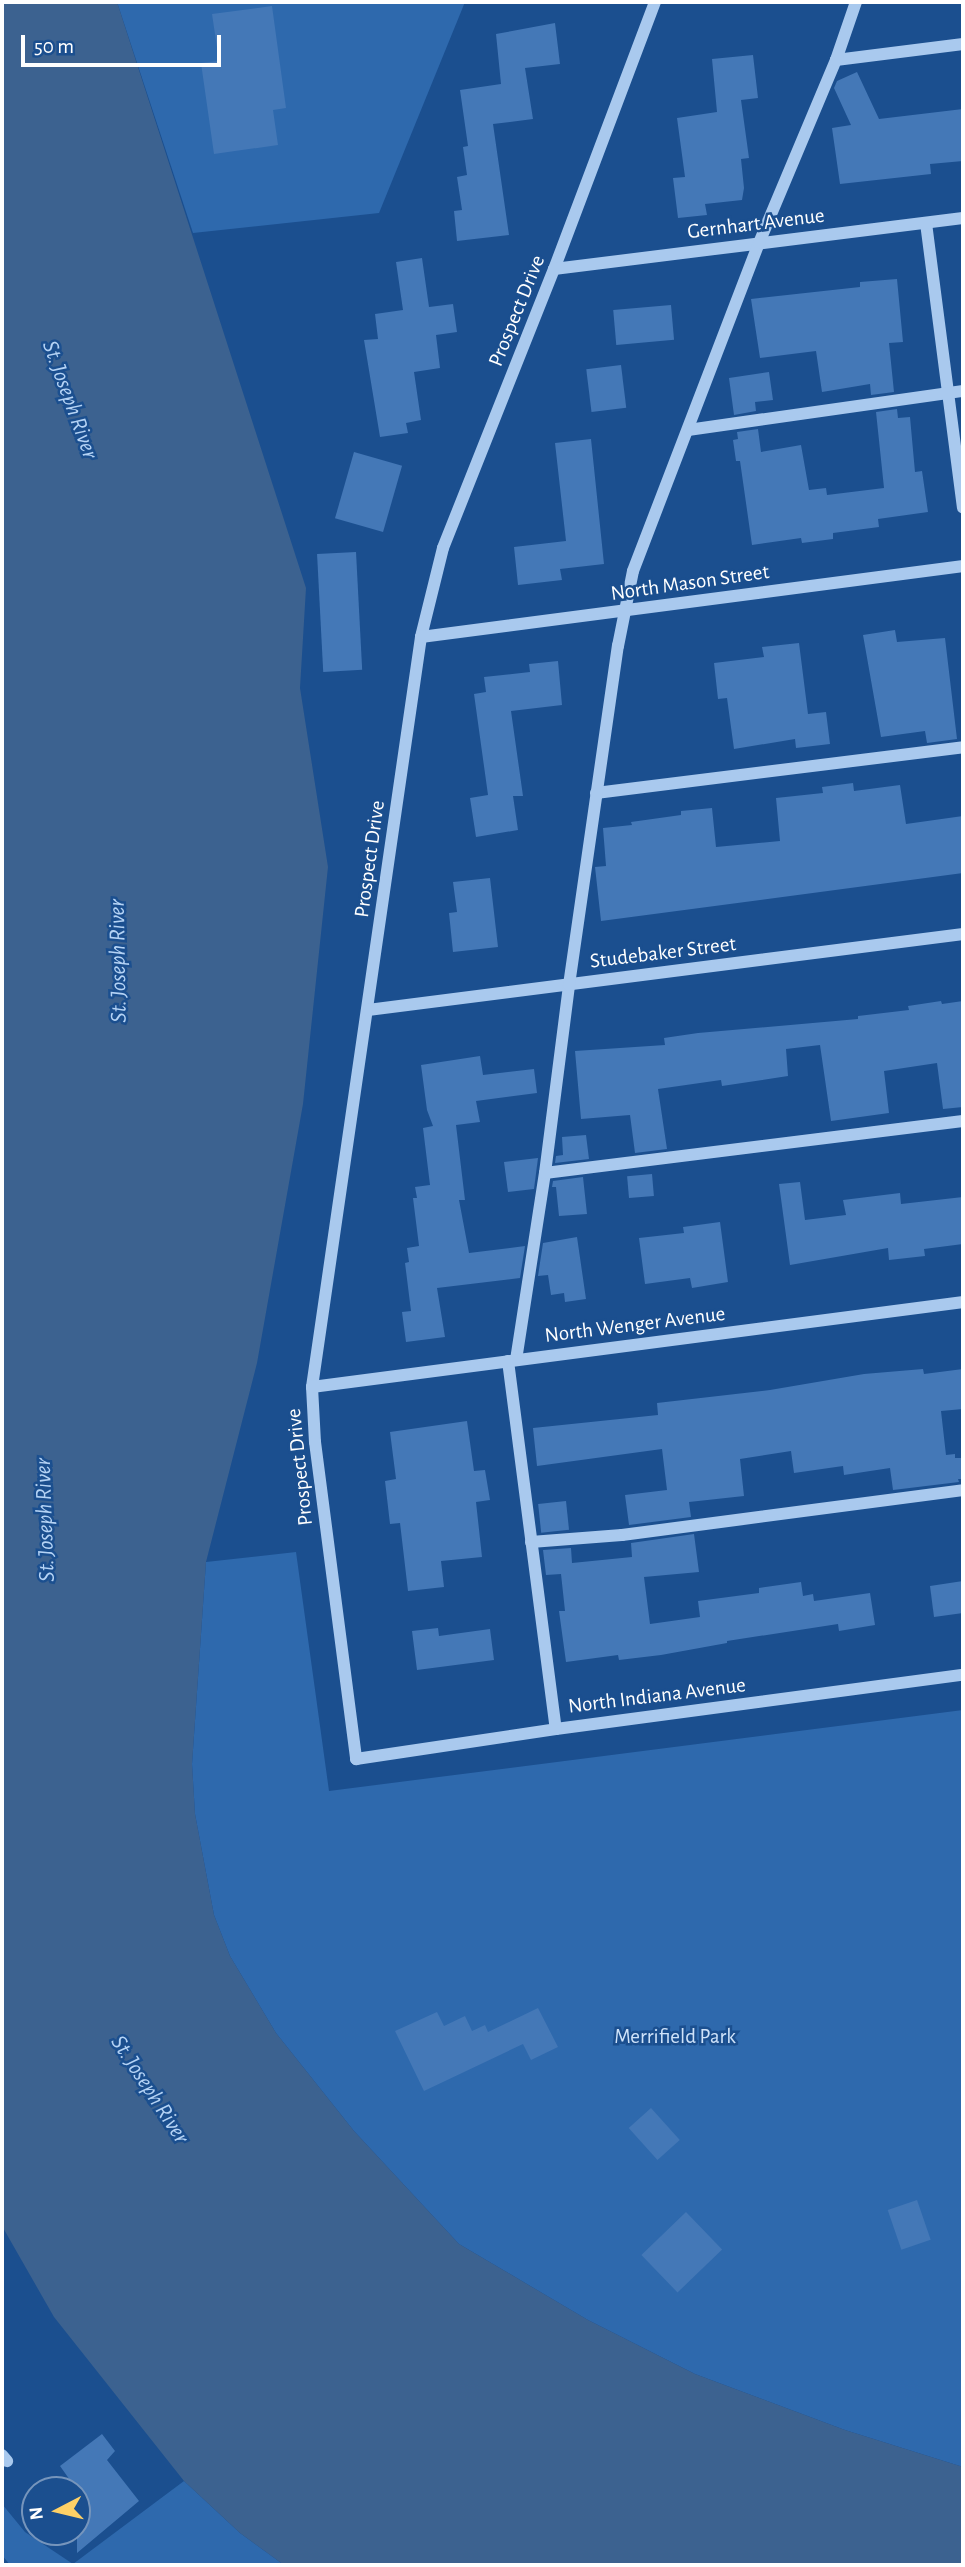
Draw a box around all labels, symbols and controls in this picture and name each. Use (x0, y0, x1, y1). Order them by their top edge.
scale bar (24, 21, 224, 65)
text: 50 m (34, 36, 74, 57)
street label: Gernhart Avenue (686, 203, 826, 245)
street label: Prospect Drive (483, 252, 551, 370)
water label: St. Joseph River (35, 337, 103, 463)
street label: North Mason Street (609, 559, 771, 607)
street label: Prospect Drive (349, 799, 391, 919)
water label: St. Joseph River (104, 899, 134, 1023)
street label: Studebaker Street (589, 932, 737, 974)
street label: North Wenger Avenue (543, 1301, 727, 1349)
street label: Prospect Drive (281, 1407, 319, 1527)
water label: St. Joseph River (30, 1457, 62, 1583)
street label: North Indiana Avenue (567, 1673, 747, 1719)
park label: Merrifield Park (614, 2024, 736, 2050)
water label: St. Joseph River (104, 2030, 194, 2150)
north arrow (21, 2476, 91, 2546)
text: N (26, 2506, 47, 2521)

